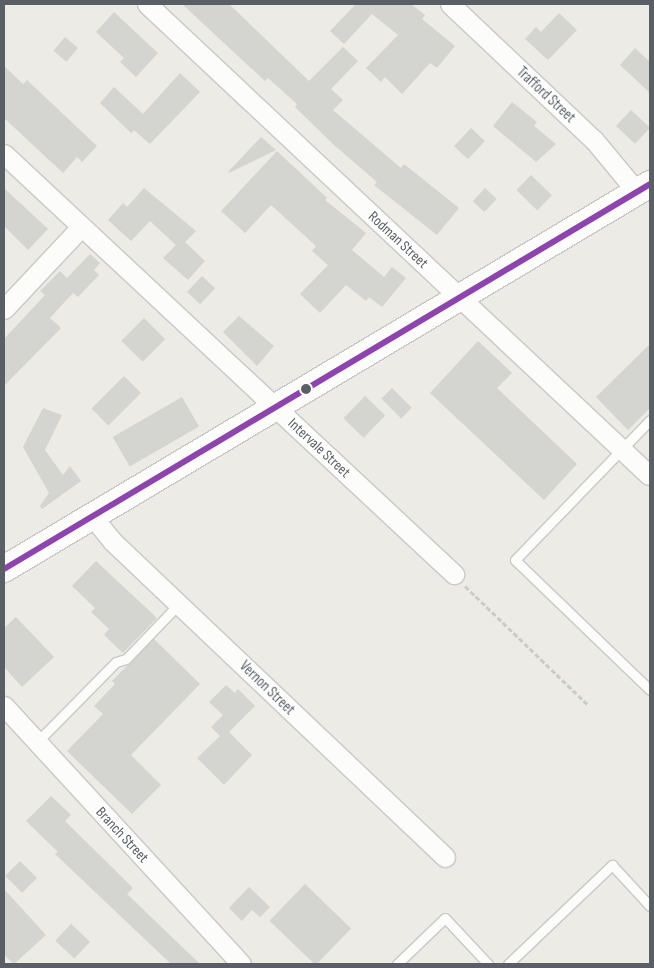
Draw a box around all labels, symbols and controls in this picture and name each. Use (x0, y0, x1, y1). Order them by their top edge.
street label: Trafford Street (513, 63, 579, 127)
street label: Rodman Street (364, 208, 432, 272)
unlabelled marker (301, 384, 311, 394)
street label: Intervale Street (284, 415, 354, 481)
street label: Vernon Street (236, 657, 298, 719)
street label: Branch Street (92, 803, 152, 867)

